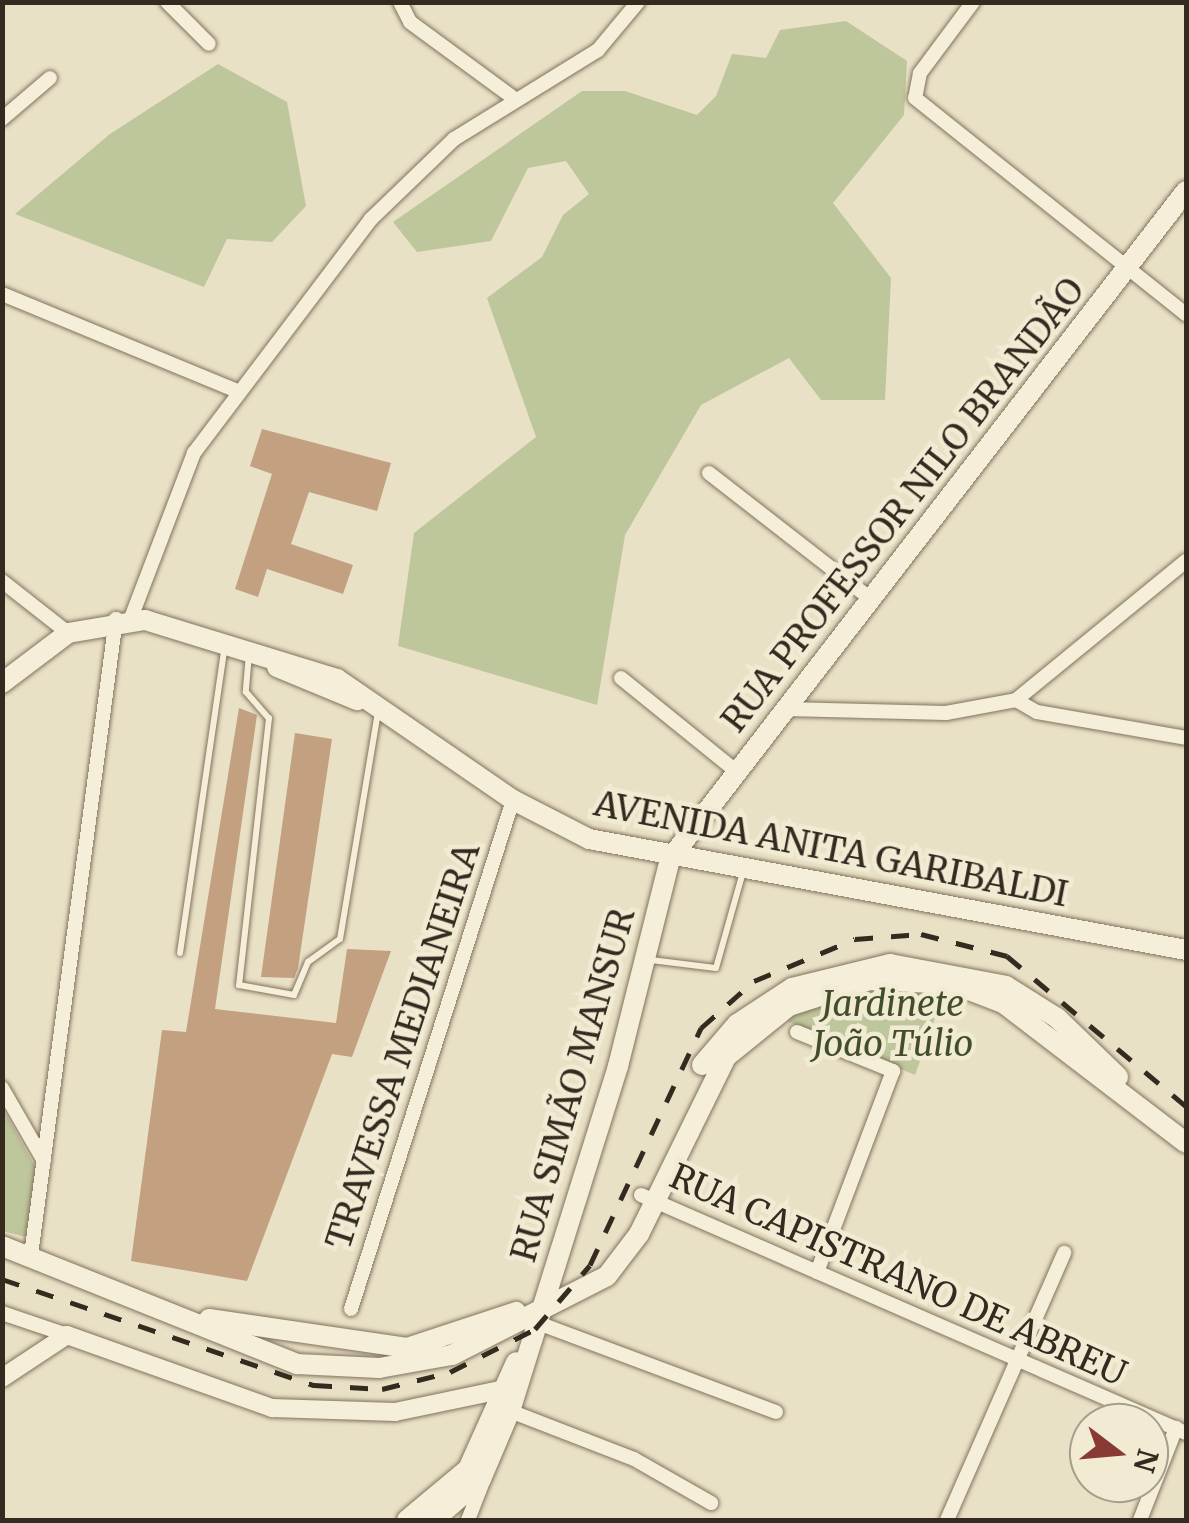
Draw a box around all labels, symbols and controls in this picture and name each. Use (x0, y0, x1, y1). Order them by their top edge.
street label: RUA PROFESSOR NILO BRANDÃO (713, 270, 1093, 740)
street label: AVENIDA ANITA GARIBALDI (591, 782, 1071, 916)
street label: TRAVESSA MEDIANEIRA (317, 838, 489, 1254)
street label: RUA SIMÃO MANSUR (502, 903, 644, 1267)
park label: Jardinete João Túlio (813, 983, 973, 1065)
street label: RUA CAPISTRANO DE ABREU (664, 1155, 1132, 1395)
north arrow (1069, 1403, 1169, 1503)
text: N (1126, 1445, 1166, 1476)

